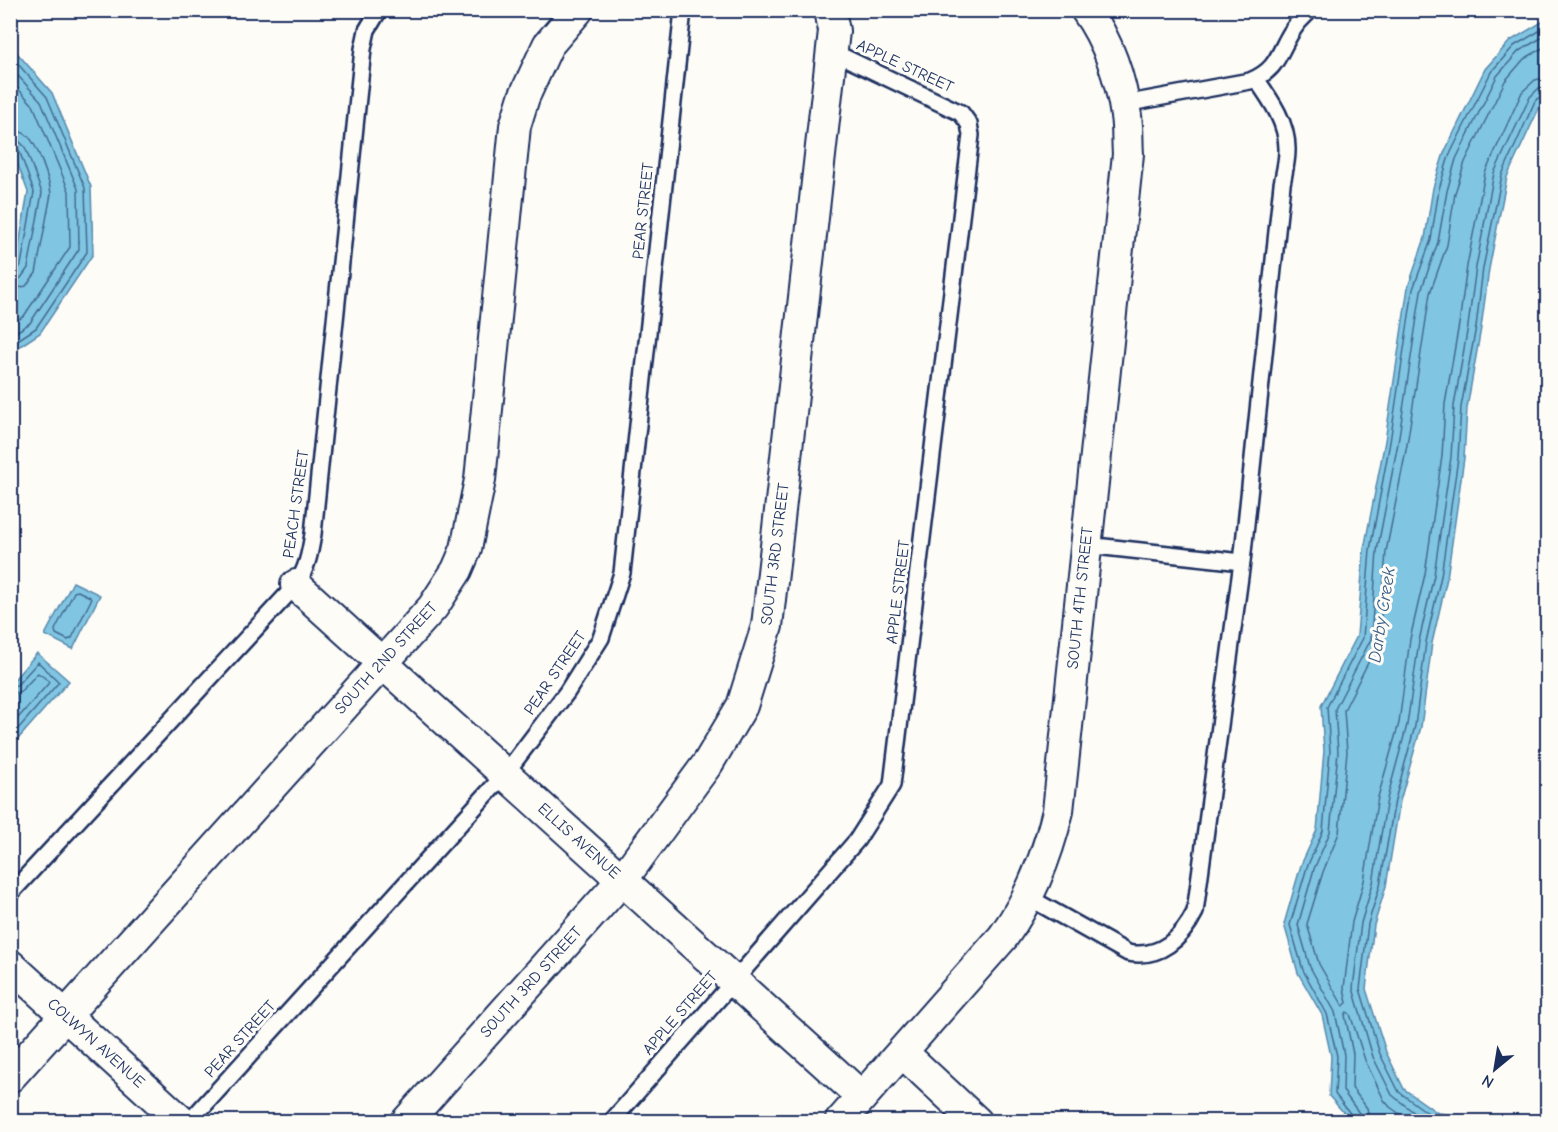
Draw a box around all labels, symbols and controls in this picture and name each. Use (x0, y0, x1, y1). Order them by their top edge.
street label: APPLE STREET (854, 36, 957, 97)
street label: PEAR STREET (629, 161, 657, 260)
street label: PEACH STREET (280, 448, 313, 559)
street label: SOUTH 3RD STREET (757, 481, 793, 626)
street label: SOUTH 4TH STREET (1064, 525, 1096, 670)
street label: APPLE STREET (883, 538, 913, 645)
water label: Darby Creek (1364, 566, 1400, 664)
street label: SOUTH 2ND STREET (331, 598, 441, 718)
street label: PEAR STREET (520, 627, 590, 718)
street label: ELLIS AVENUE (534, 799, 624, 883)
street label: SOUTH 3RD STREET (477, 922, 586, 1041)
street label: APPLE STREET (639, 967, 722, 1058)
street label: COLWYN AVENUE (44, 995, 149, 1092)
street label: PEAR STREET (201, 996, 280, 1081)
north arrow (1465, 1039, 1525, 1099)
text: N (1479, 1071, 1497, 1092)

